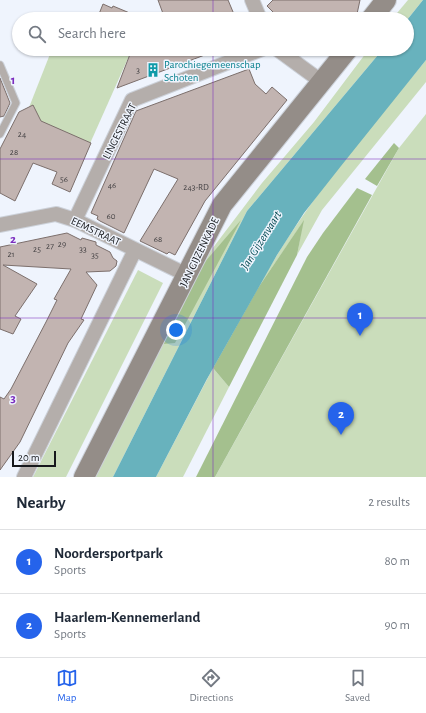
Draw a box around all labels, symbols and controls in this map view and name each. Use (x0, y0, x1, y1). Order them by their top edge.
search box (12, 12, 414, 56)
icon: search (26, 23, 48, 45)
text: Search here (58, 26, 126, 41)
place label: Parochiegemeenschap Schoten (164, 59, 261, 83)
building icon: Parochiegemeenschap Schoten (145, 62, 161, 78)
house number: 3 (136, 66, 140, 75)
text: 1 (11, 74, 15, 87)
street label: LINGESTRAAT (101, 101, 138, 161)
house number: 24 (18, 130, 27, 139)
house number: 28 (10, 148, 18, 157)
house number: 56 (60, 175, 68, 184)
house number: 46 (108, 181, 116, 190)
house number: 243-RD (183, 183, 209, 192)
water label: Jan Gijzenvaart (238, 209, 284, 273)
house number: 60 (107, 212, 116, 221)
street label: EEMSTRAAT (69, 215, 123, 248)
street label: JAN GIJZENKADE (178, 215, 221, 289)
text: 2 (10, 233, 16, 246)
house number: 68 (154, 235, 162, 244)
house number: 29 (58, 240, 66, 249)
house number: 27 (46, 242, 54, 251)
house number: 25 (33, 245, 41, 254)
house number: 33 (79, 245, 87, 254)
house number: 21 (7, 250, 15, 259)
house number: 35 (91, 251, 99, 260)
pin: 1 (347, 303, 373, 336)
your location (166, 320, 186, 340)
text: 3 (10, 392, 16, 405)
pin: 2 (328, 402, 354, 435)
scale bar (12, 449, 56, 468)
text: 20 m (18, 452, 39, 463)
text: Nearby (16, 494, 66, 511)
text: 2 results (368, 496, 410, 509)
text: Noordersportpark (54, 546, 163, 561)
text: 1 (27, 555, 31, 568)
text: 80 m (384, 555, 410, 568)
text: Sports (54, 564, 86, 577)
text: Haarlem-Kennemerland (54, 610, 200, 625)
text: 2 (26, 619, 32, 632)
text: 90 m (384, 619, 410, 632)
text: Sports (54, 628, 86, 641)
tab: Map (56, 667, 78, 704)
tab: Directions (189, 667, 233, 704)
tab: Saved (345, 667, 370, 704)

